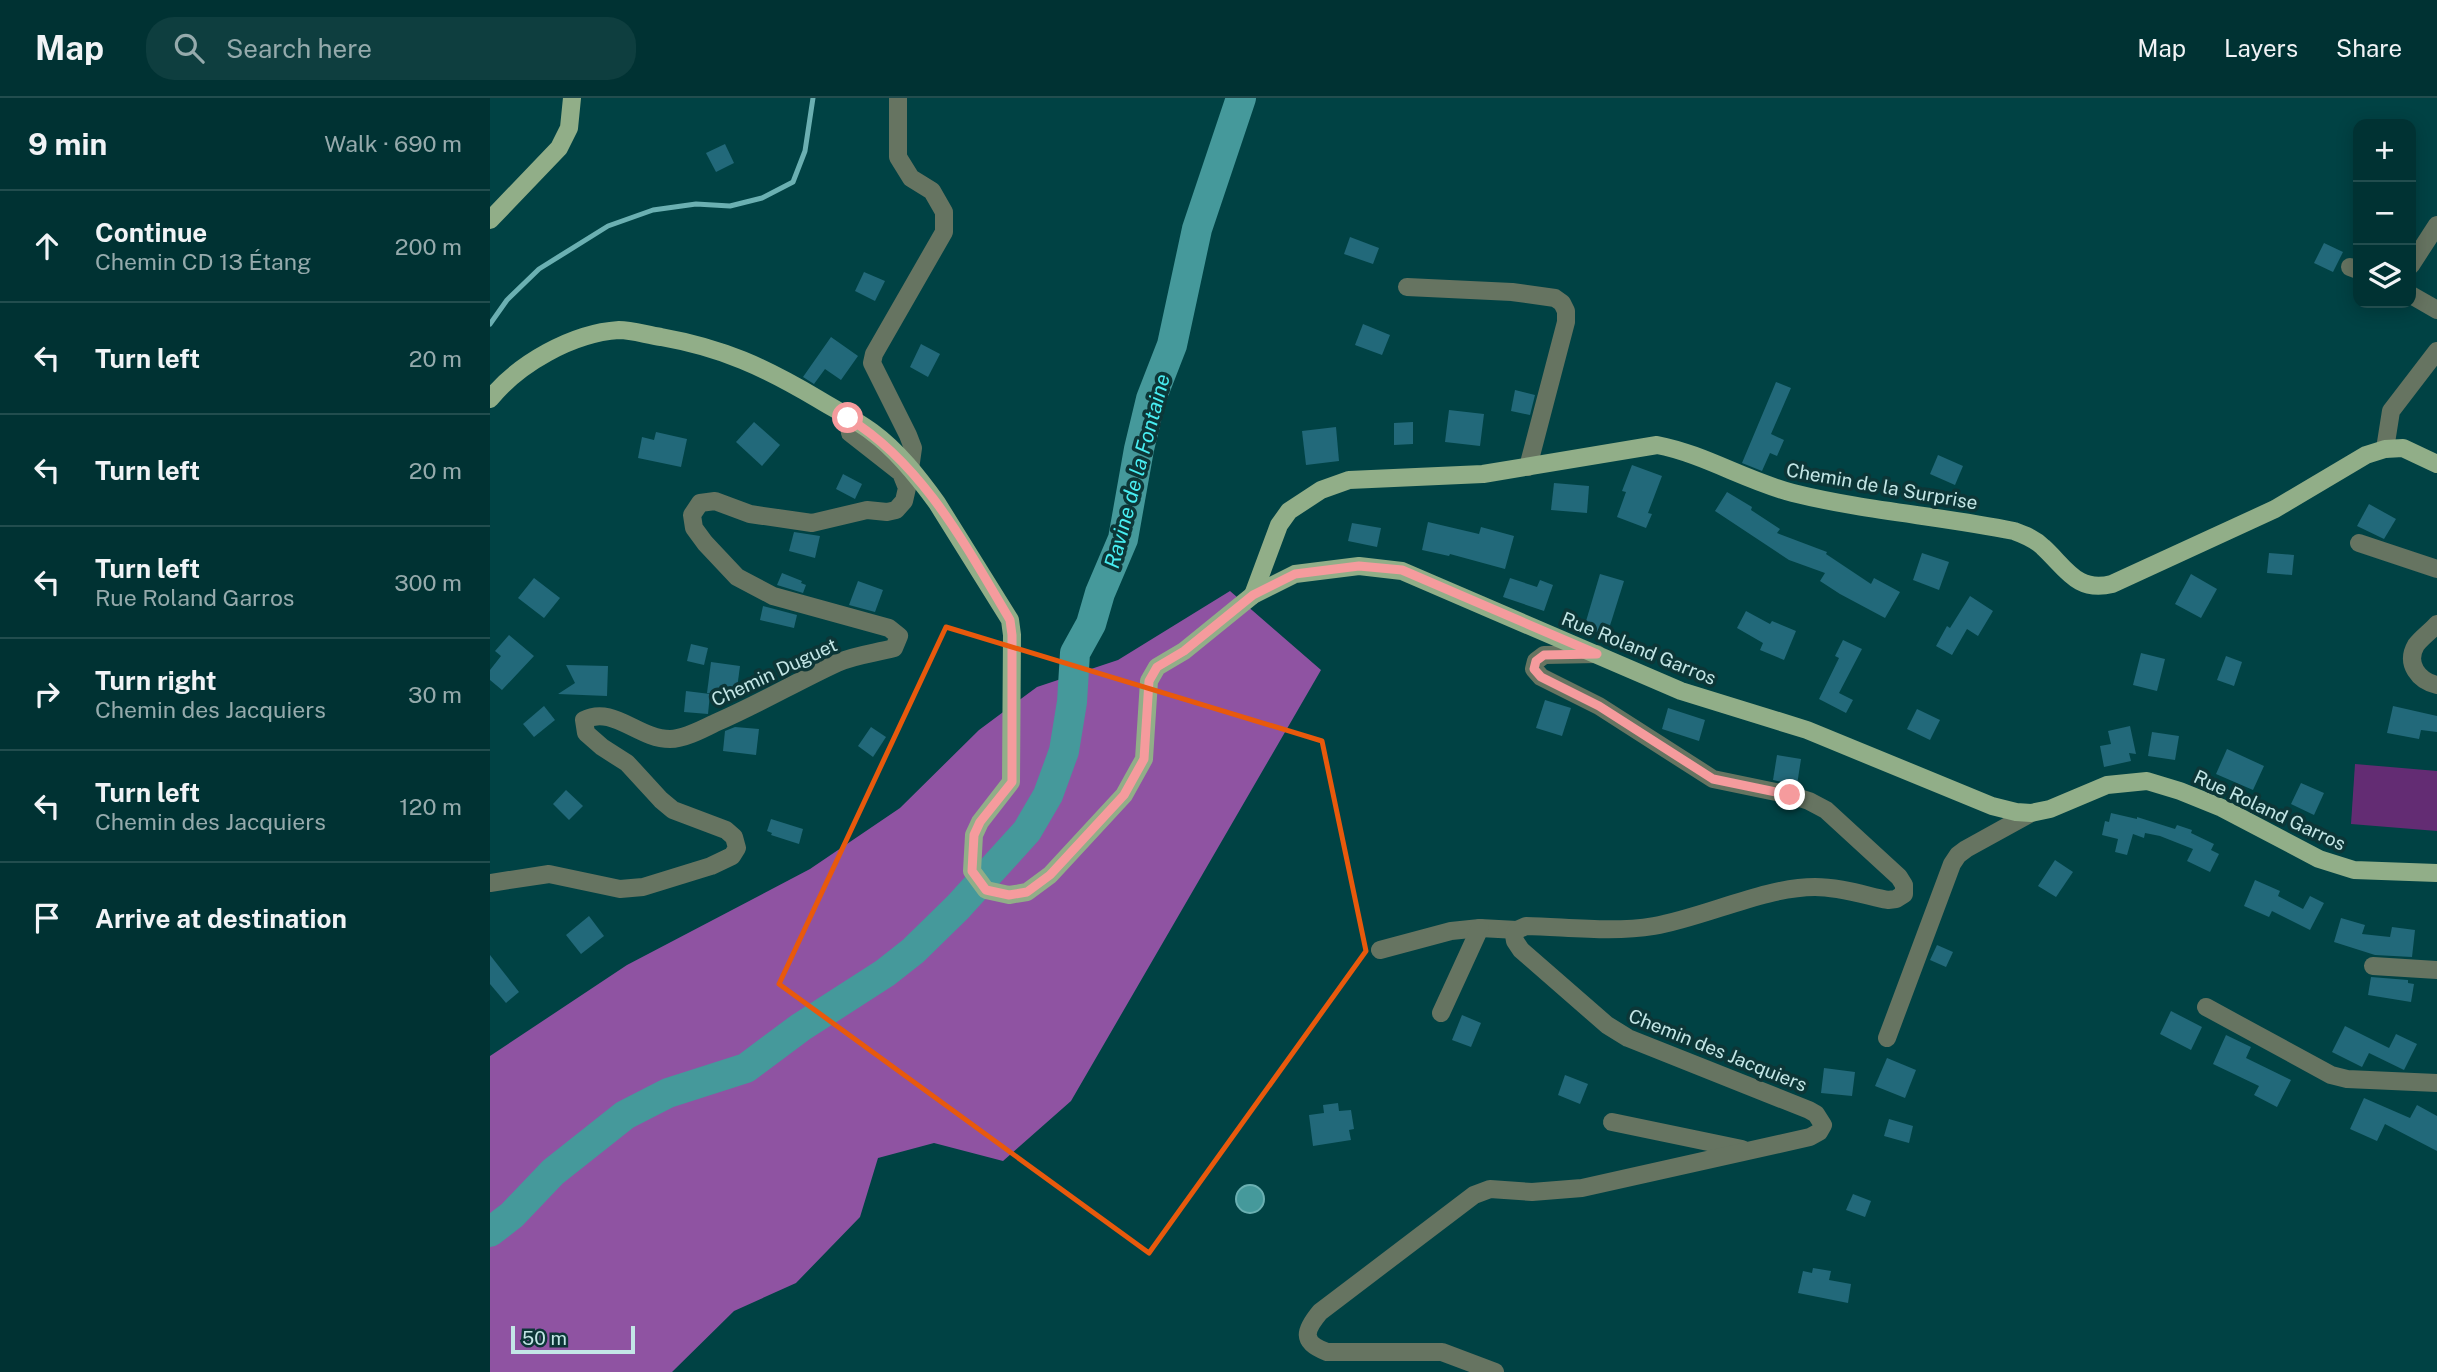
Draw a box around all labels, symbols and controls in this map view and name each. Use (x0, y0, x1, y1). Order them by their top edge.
search box (146, 17, 636, 80)
text: Map (35, 29, 104, 67)
icon: search (170, 29, 208, 67)
text: Search here (226, 33, 372, 64)
text: Map (2137, 34, 2186, 62)
text: Layers (2224, 34, 2298, 62)
text: Share (2336, 34, 2402, 62)
map controls (2353, 119, 2416, 308)
button: + (2353, 119, 2416, 182)
text: 9 min (28, 126, 107, 162)
text: Walk · 690 m (324, 130, 462, 157)
button: − (2353, 182, 2416, 245)
text: Continue (95, 217, 207, 248)
icon: ahead (28, 227, 66, 265)
text: 200 m (395, 233, 462, 260)
button: layers (2353, 245, 2416, 308)
text: Chemin CD 13 Étang (95, 248, 311, 275)
icon: left (28, 339, 66, 377)
text: Turn left (95, 343, 200, 374)
text: 20 m (409, 345, 462, 372)
water label: Ravine de la Fontaine (1099, 371, 1175, 571)
route start (832, 402, 863, 433)
icon: left (28, 451, 66, 489)
text: Turn left (95, 455, 200, 486)
text: 20 m (409, 457, 462, 484)
street label: Chemin de la Surprise (1785, 458, 1979, 514)
text: Turn left (95, 553, 200, 584)
icon: left (28, 563, 66, 601)
text: 300 m (394, 569, 462, 596)
text: Rue Roland Garros (95, 584, 294, 611)
street label: Rue Roland Garros (1558, 607, 1720, 689)
street label: Chemin Duguet (708, 633, 840, 711)
text: Turn right (95, 665, 217, 696)
icon: right (28, 675, 66, 713)
text: 30 m (408, 681, 462, 708)
text: Chemin des Jacquiers (95, 696, 326, 723)
street label: Rue Roland Garros (2191, 765, 2349, 855)
text: Turn left (95, 777, 200, 808)
route end (1774, 779, 1805, 810)
icon: left (28, 787, 66, 825)
text: 120 m (399, 793, 462, 820)
text: Chemin des Jacquiers (95, 808, 326, 835)
icon: arrive (28, 899, 66, 937)
text: Arrive at destination (95, 903, 347, 934)
street label: Chemin des Jacquiers (1625, 1004, 1811, 1096)
scale bar (511, 1323, 635, 1355)
text: 50 m (522, 1327, 567, 1349)

